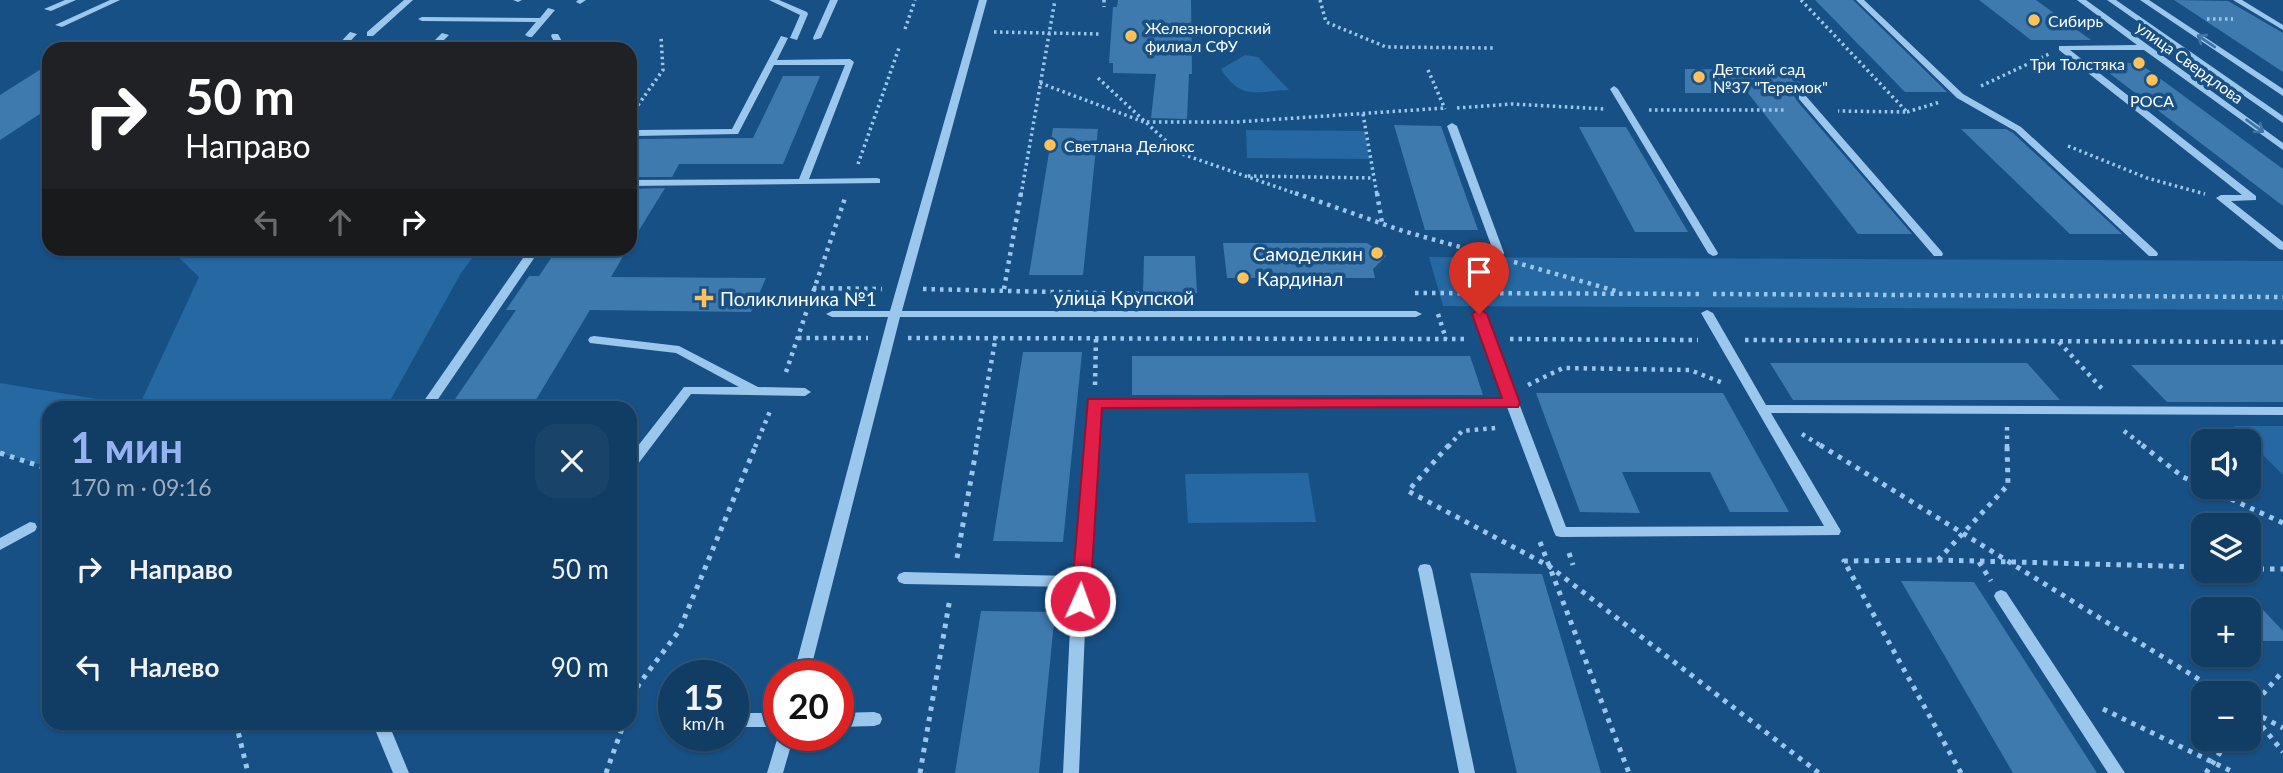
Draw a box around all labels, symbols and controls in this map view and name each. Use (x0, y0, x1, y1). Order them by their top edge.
place label: Сибирь (2048, 11, 2103, 30)
marker: Сибирь (2026, 12, 2042, 28)
street label: улица Свердлова (2133, 17, 2247, 107)
place label: Железногорский филиал СФУ (1145, 18, 1271, 55)
marker: Железногорский филиал СФУ (1123, 28, 1139, 44)
one-way arrow (2197, 34, 2216, 49)
place label: Три Толстяка (2030, 54, 2125, 73)
marker: Три Толстяка (2131, 55, 2147, 71)
place label: Детский сад №37 "Теремок" (1713, 59, 1828, 96)
text: 50 m (185, 67, 295, 125)
marker: Детский сад №37 "Теремок" (1691, 69, 1707, 85)
icon: right (70, 70, 161, 161)
marker: РОСА (2144, 72, 2160, 88)
place label: РОСА (2130, 91, 2174, 110)
one-way arrow (2245, 119, 2264, 133)
text: Направо (185, 126, 311, 165)
place label: Светлана Делюкс (1064, 136, 1195, 155)
marker: Светлана Делюкс (1042, 137, 1058, 153)
icon: left (248, 203, 286, 241)
icon: ahead (321, 203, 359, 241)
icon: right (394, 203, 432, 241)
place label: Самоделкин (1253, 242, 1363, 265)
pin (1449, 242, 1509, 314)
marker: Самоделкин (1369, 245, 1385, 261)
icon: arrive (1460, 253, 1498, 291)
place label: Кардинал (1257, 267, 1343, 290)
marker: Кардинал (1235, 270, 1251, 286)
street label: улица Крупской (1054, 286, 1194, 309)
place label: Поликлиника №1 (720, 287, 877, 310)
marker: Поликлиника №1 (694, 288, 714, 308)
text: 1 мин (70, 422, 183, 472)
button: close (535, 424, 609, 498)
map controls (2191, 429, 2261, 751)
button: sound (2191, 429, 2261, 499)
text: 170 m · 09:16 (70, 473, 212, 501)
button: layers (2191, 513, 2261, 583)
icon: right (70, 550, 108, 588)
text: Направо (129, 553, 233, 585)
text: 50 m (551, 553, 609, 585)
position arrow (1043, 564, 1117, 638)
button: + (2191, 597, 2261, 667)
icon: left (70, 648, 108, 686)
text: Налево (129, 651, 219, 683)
text: 90 m (551, 651, 609, 683)
speed limit sign: 20 (763, 660, 854, 751)
text: 15 (683, 675, 724, 717)
button: − (2191, 681, 2261, 751)
text: km/h (682, 712, 725, 734)

